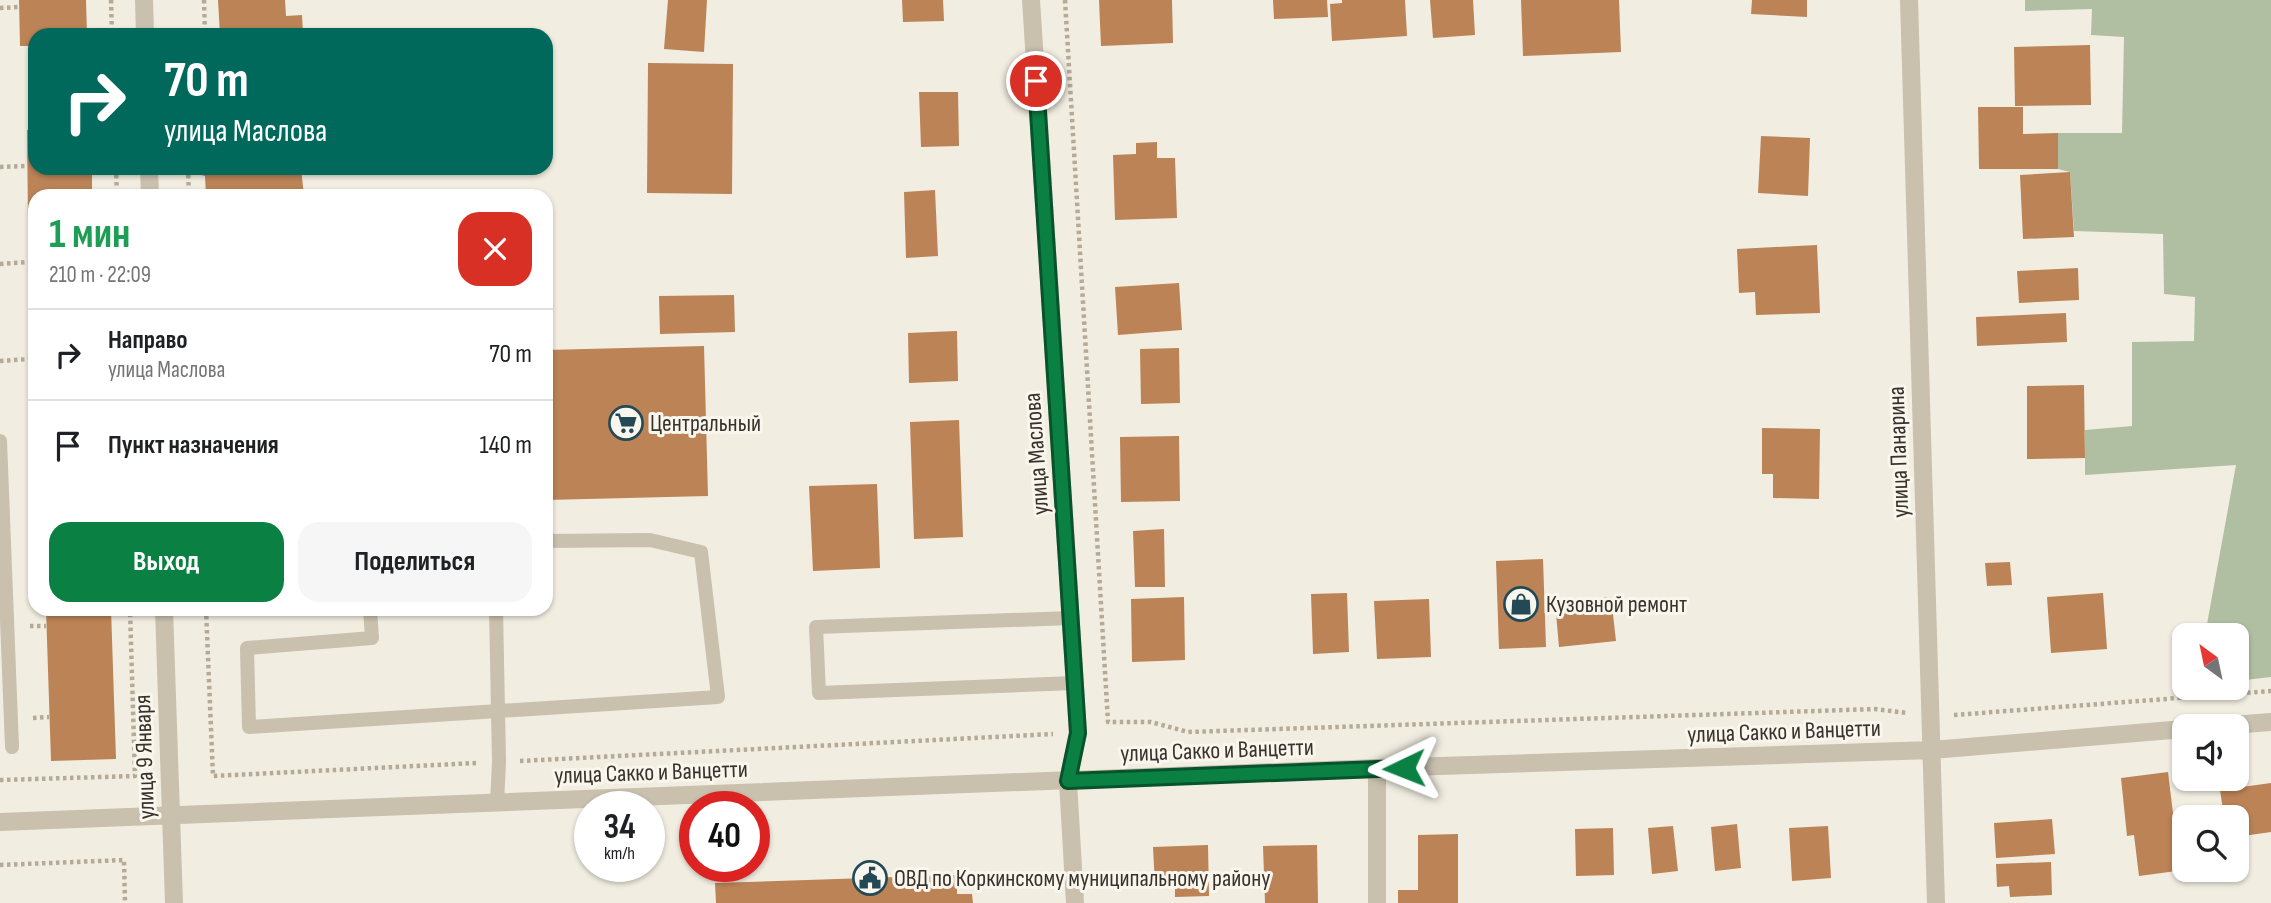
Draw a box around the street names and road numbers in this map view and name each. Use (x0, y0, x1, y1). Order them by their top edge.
street label: улица Панарина (1882, 386, 1915, 518)
street label: улица Маслова (1018, 392, 1055, 516)
street label: улица 9 Января (128, 694, 161, 820)
street label: улица Сакко и Ванцетти (1687, 714, 1881, 749)
street label: улица Сакко и Ванцетти (1120, 733, 1314, 768)
street label: улица Сакко и Ванцетти (554, 755, 748, 790)

